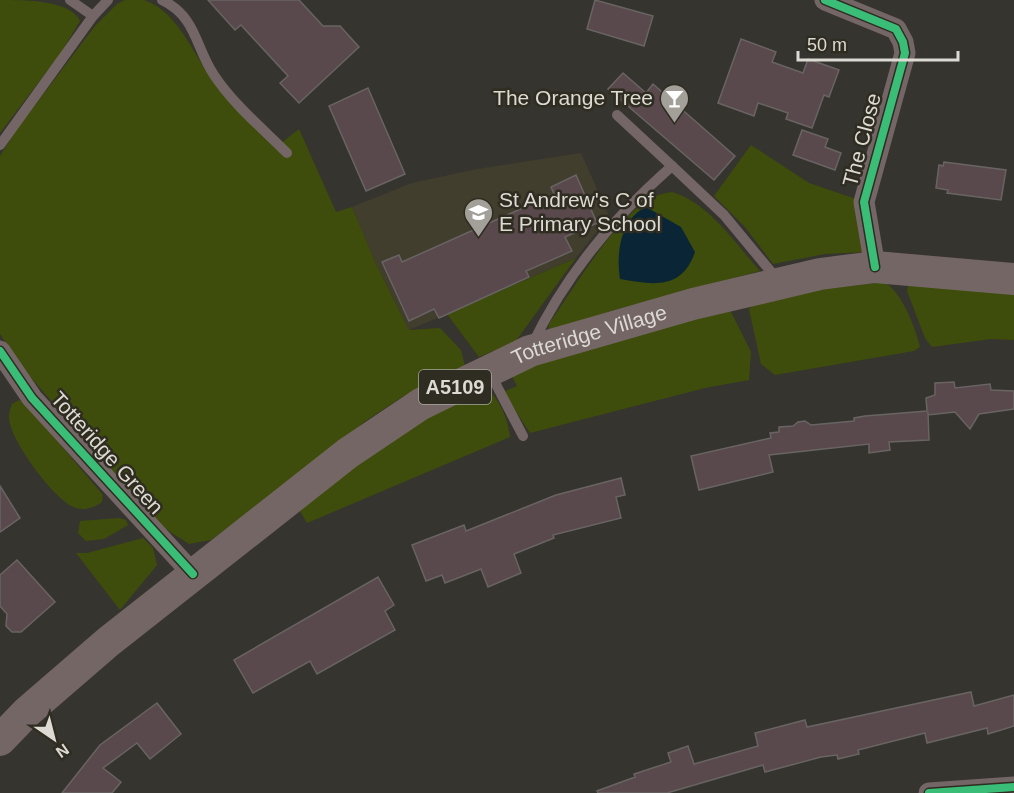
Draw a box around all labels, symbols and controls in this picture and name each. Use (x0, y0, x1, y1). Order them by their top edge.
scale bar (798, 24, 958, 62)
text: 50 m (807, 35, 847, 55)
bar icon: The Orange Tree (658, 82, 690, 124)
place label: The Orange Tree (493, 86, 653, 109)
street label: The Close (838, 91, 885, 189)
place label: St Andrew's C of E Primary School (499, 188, 661, 235)
school or university icon: St Andrew's C of E Primary School (462, 196, 494, 238)
street label: Totteridge Village (508, 300, 669, 369)
road number: A5109 (419, 370, 491, 404)
street label: Totteridge Green (46, 387, 168, 518)
north arrow (24, 709, 84, 769)
text: N (53, 741, 72, 761)

